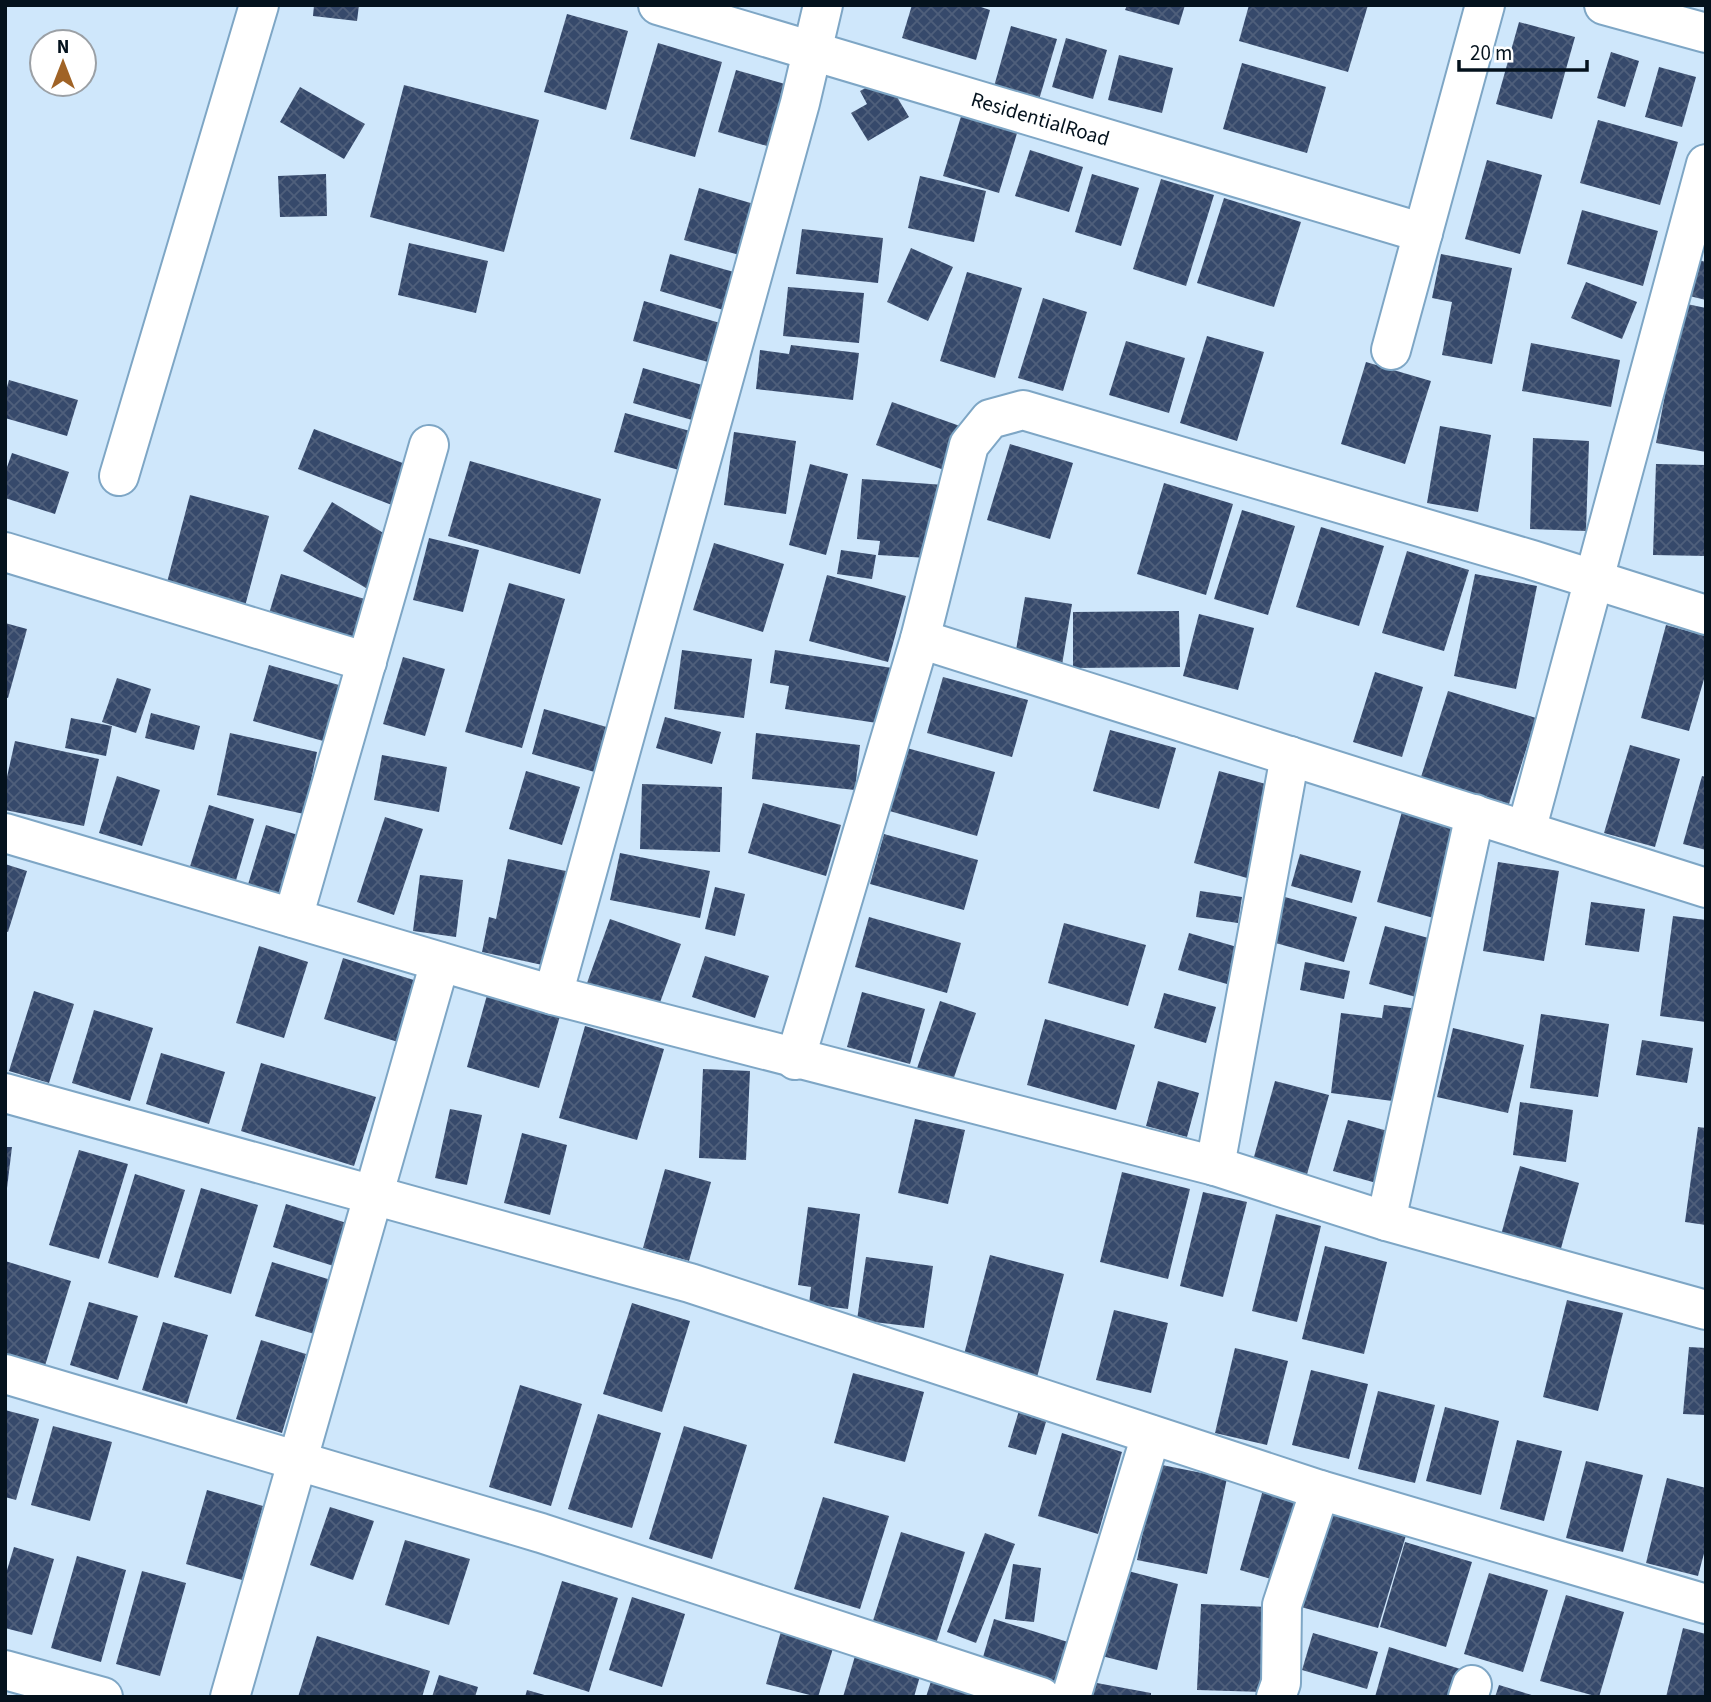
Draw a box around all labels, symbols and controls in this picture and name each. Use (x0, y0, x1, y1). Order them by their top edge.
north arrow (28, 28, 98, 98)
scale bar (1459, 28, 1587, 72)
text: N (57, 34, 69, 61)
text: 20 m (1470, 38, 1512, 68)
street label: ResidentialRoad (968, 84, 1113, 154)

